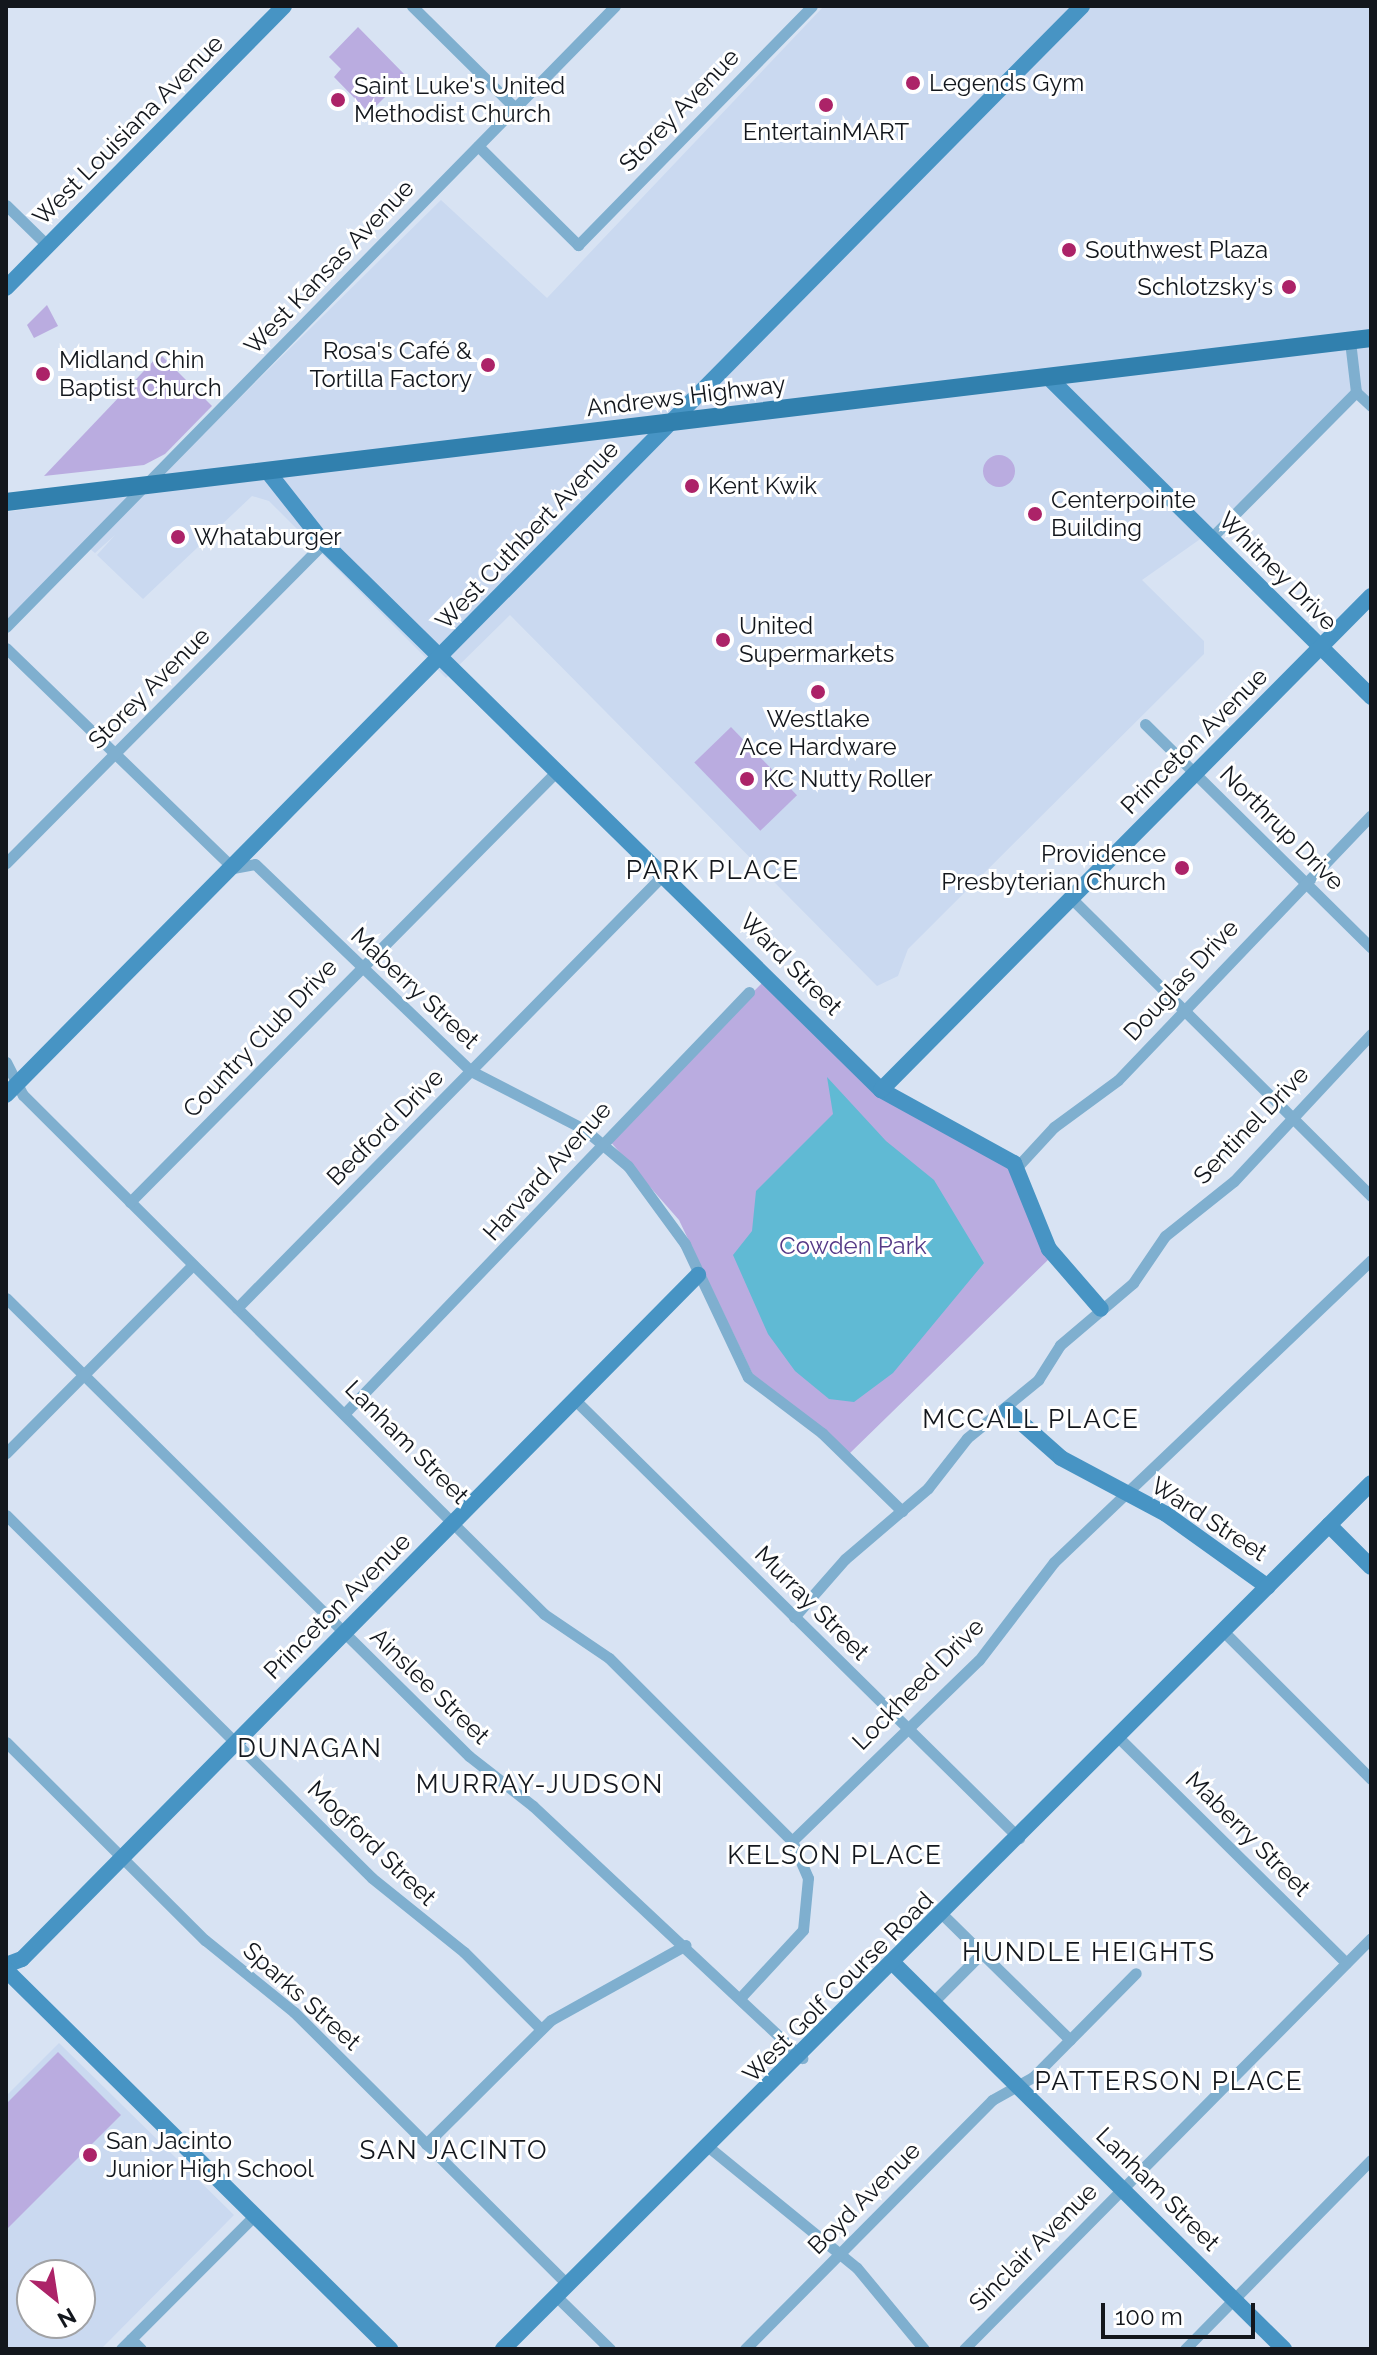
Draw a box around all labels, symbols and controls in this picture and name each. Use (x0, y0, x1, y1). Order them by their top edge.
street label: West Louisiana Avenue (27, 29, 229, 231)
street label: Storey Avenue (613, 42, 745, 178)
place label: Legends Gym (929, 69, 1084, 97)
place label: Saint Luke's United Methodist Church (354, 72, 565, 128)
marker: Legends Gym (904, 74, 922, 92)
marker: Saint Luke's United Methodist Church (329, 91, 347, 109)
marker: EntertainMART (817, 96, 835, 114)
place label: EntertainMART (743, 118, 909, 146)
street label: West Kansas Avenue (238, 173, 420, 361)
place label: Southwest Plaza (1085, 236, 1268, 264)
marker: Southwest Plaza (1060, 241, 1078, 259)
place label: Schlotzsky's (1137, 273, 1273, 301)
marker: Schlotzsky's (1280, 278, 1298, 296)
place label: Rosa's Café & Tortilla Factory (309, 337, 472, 393)
place label: Midland Chin Baptist Church (59, 346, 222, 402)
marker: Rosa's Café & Tortilla Factory (479, 356, 497, 374)
marker: Midland Chin Baptist Church (34, 365, 52, 383)
street label: Andrews Highway (585, 370, 787, 422)
street label: West Cuthbert Avenue (429, 434, 625, 636)
place label: Kent Kwik (708, 472, 817, 500)
marker: Kent Kwik (683, 477, 701, 495)
place label: Centerpointe Building (1051, 486, 1196, 542)
marker: Centerpointe Building (1026, 505, 1044, 523)
street label: Whitney Drive (1212, 505, 1344, 637)
place label: Whataburger (194, 523, 342, 551)
marker: Whataburger (169, 528, 187, 546)
place label: United Supermarkets (739, 612, 894, 668)
street label: Storey Avenue (82, 621, 216, 755)
marker: United Supermarkets (714, 631, 732, 649)
street label: Princeton Avenue (1115, 662, 1273, 820)
marker: Westlake Ace Hardware (809, 683, 827, 701)
place label: Westlake Ace Hardware (739, 705, 897, 761)
street label: Northrup Drive (1214, 760, 1350, 896)
place label: KC Nutty Roller (763, 765, 933, 793)
marker: KC Nutty Roller (738, 770, 756, 788)
place label: Providence Presbyterian Church (941, 840, 1166, 896)
district label: PARK PLACE (626, 855, 800, 887)
marker: Providence Presbyterian Church (1173, 859, 1191, 877)
street label: Ward Street (734, 907, 848, 1021)
street label: Douglas Drive (1118, 913, 1244, 1047)
street label: Maberry Street (345, 921, 485, 1055)
street label: Country Club Drive (177, 953, 343, 1123)
street label: Sentinel Drive (1187, 1060, 1315, 1190)
street label: Bedford Drive (321, 1063, 449, 1191)
street label: Harvard Avenue (477, 1095, 617, 1247)
park label: Cowden Park (779, 1232, 927, 1260)
street label: Lanham Street (339, 1374, 475, 1510)
district label: MCCALL PLACE (922, 1404, 1140, 1436)
street label: Ward Street (1146, 1471, 1272, 1567)
street label: Princeton Avenue (258, 1527, 416, 1685)
street label: Murray Street (749, 1540, 875, 1666)
street label: Lockheed Drive (846, 1612, 990, 1756)
street label: Ainslee Street (364, 1622, 496, 1750)
district label: DUNAGAN (237, 1733, 383, 1765)
street label: Maberry Street (1179, 1765, 1317, 1903)
district label: MURRAY-JUDSON (416, 1769, 664, 1801)
street label: Mogford Street (302, 1774, 442, 1912)
district label: KELSON PLACE (727, 1840, 943, 1872)
street label: West Golf Course Road (737, 1886, 939, 2088)
street label: Sparks Street (237, 1936, 367, 2056)
district label: HUNDLE HEIGHTS (962, 1937, 1216, 1969)
district label: PATTERSON PLACE (1034, 2066, 1304, 2098)
street label: Lanham Street (1090, 2121, 1226, 2257)
place label: San Jacinto Junior High School (106, 2127, 314, 2183)
district label: SAN JACINTO (359, 2135, 549, 2167)
street label: Boyd Avenue (802, 2136, 926, 2260)
marker: San Jacinto Junior High School (81, 2146, 99, 2164)
street label: Sinclair Avenue (963, 2177, 1103, 2317)
north arrow (16, 2259, 96, 2339)
scale bar (1105, 2287, 1259, 2337)
text: 100 m (1115, 2302, 1183, 2331)
text: N (53, 2303, 81, 2334)

